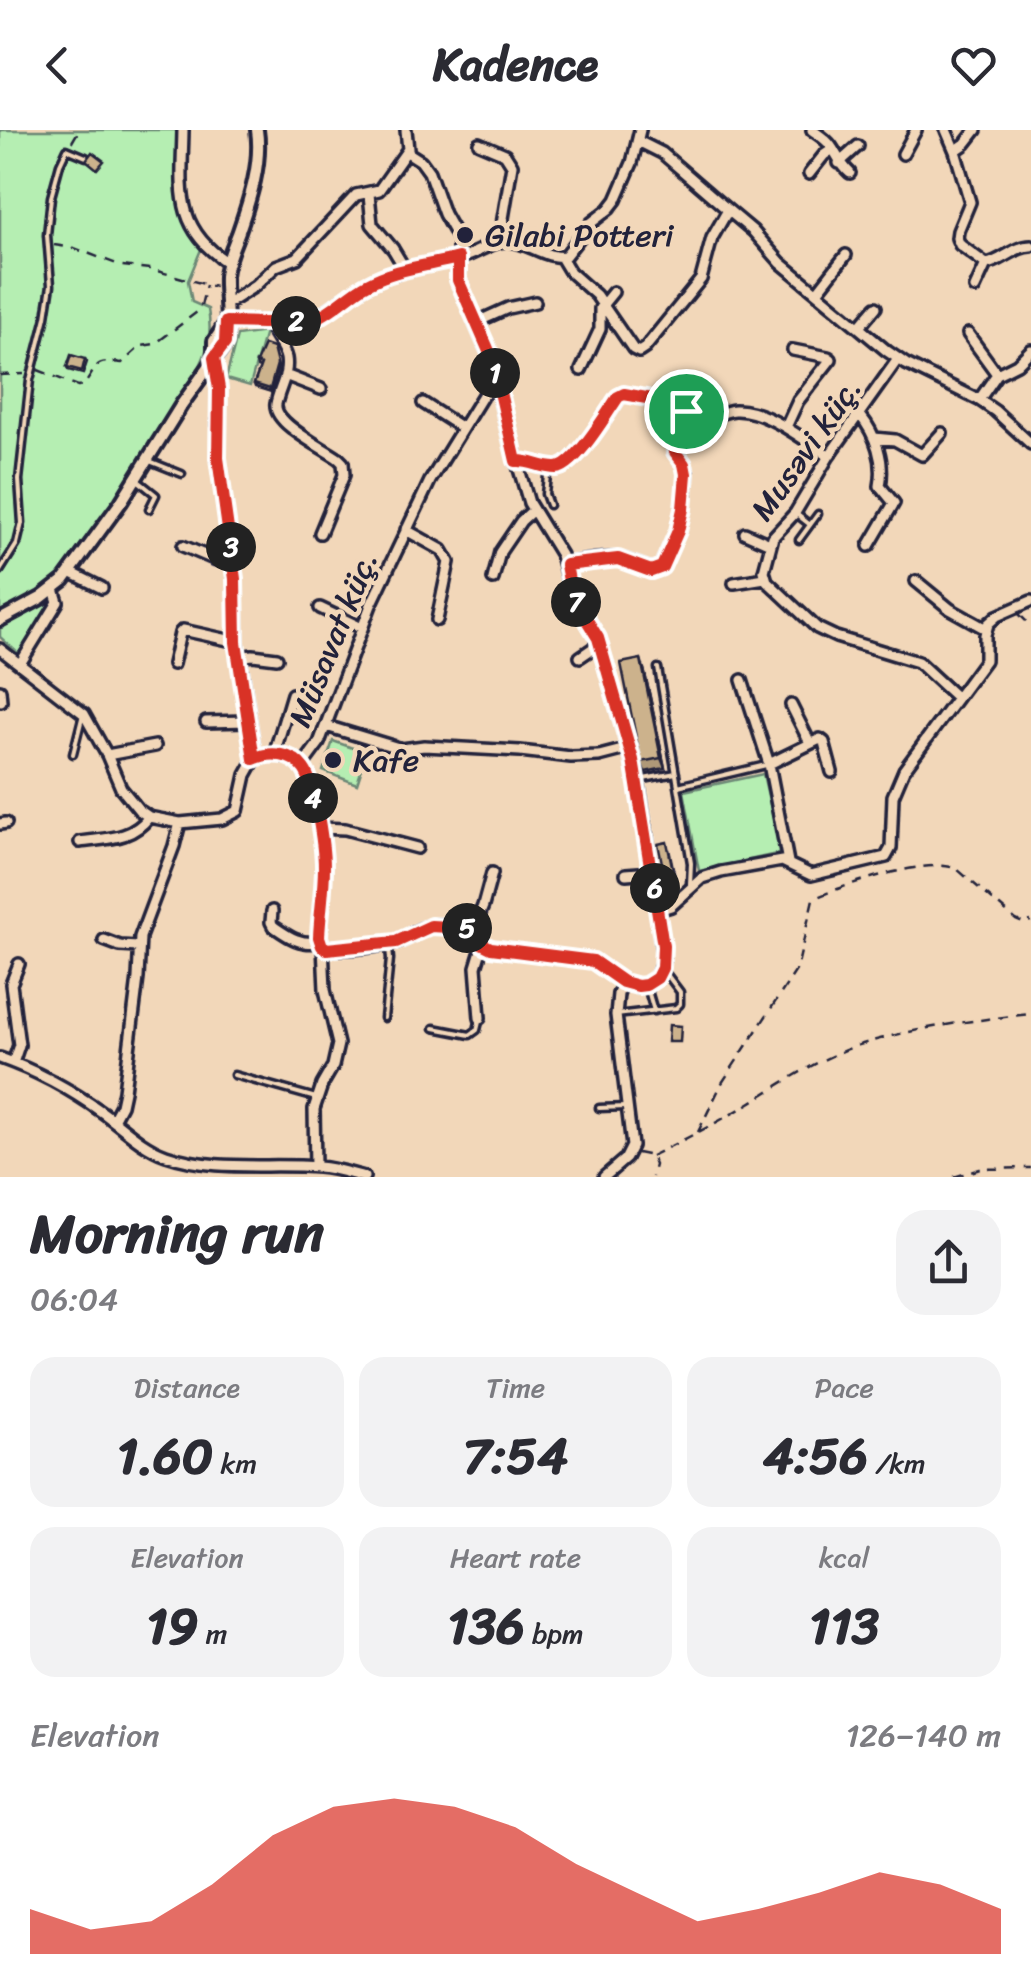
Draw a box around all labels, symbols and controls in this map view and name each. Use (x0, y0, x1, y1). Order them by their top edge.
text: Kadence (433, 25, 598, 105)
icon: back (30, 38, 85, 93)
icon: heart (946, 38, 1001, 93)
place label: Gilabi Potteri (485, 207, 675, 264)
marker: Gilabi Potteri (454, 224, 476, 246)
pin: 2 (271, 296, 321, 346)
text: 2 (288, 296, 304, 345)
pin: 1 (470, 348, 520, 398)
text: 1 (489, 348, 501, 397)
street label: Musəvi küç. (735, 365, 877, 533)
pin (644, 369, 729, 454)
icon: arrive (659, 384, 714, 439)
pin: 3 (206, 522, 256, 572)
text: 3 (223, 522, 239, 571)
street label: Müsavat küç. (272, 542, 394, 736)
pin: 7 (551, 577, 601, 627)
text: 7 (568, 577, 584, 626)
place label: Kafe (353, 732, 419, 789)
marker: Kafe (322, 749, 344, 771)
pin: 4 (288, 773, 338, 823)
text: 4 (304, 773, 322, 822)
pin: 6 (630, 863, 680, 913)
text: 6 (647, 863, 663, 912)
pin: 5 (442, 903, 492, 953)
text: 5 (458, 903, 476, 952)
text: Morning run (30, 1185, 324, 1282)
button: share (896, 1210, 1001, 1315)
text: 06:04 (30, 1271, 118, 1328)
text: Distance (134, 1363, 240, 1412)
text: Time (486, 1363, 545, 1412)
text: Pace (814, 1363, 874, 1412)
text: 1.60 (117, 1412, 213, 1501)
text: 7:54 (463, 1412, 568, 1501)
text: 4:56 (763, 1412, 868, 1501)
text: km (213, 1439, 257, 1488)
text: /km (868, 1439, 926, 1488)
text: Elevation (130, 1533, 243, 1582)
text: Heart rate (450, 1533, 581, 1582)
text: kcal (819, 1533, 870, 1582)
text: 19 (146, 1582, 199, 1671)
text: 136 (447, 1582, 525, 1671)
text: 113 (809, 1582, 879, 1671)
text: m (199, 1609, 227, 1658)
text: bpm (525, 1609, 584, 1658)
text: Elevation (30, 1707, 160, 1764)
text: 126–140 m (846, 1707, 1001, 1764)

